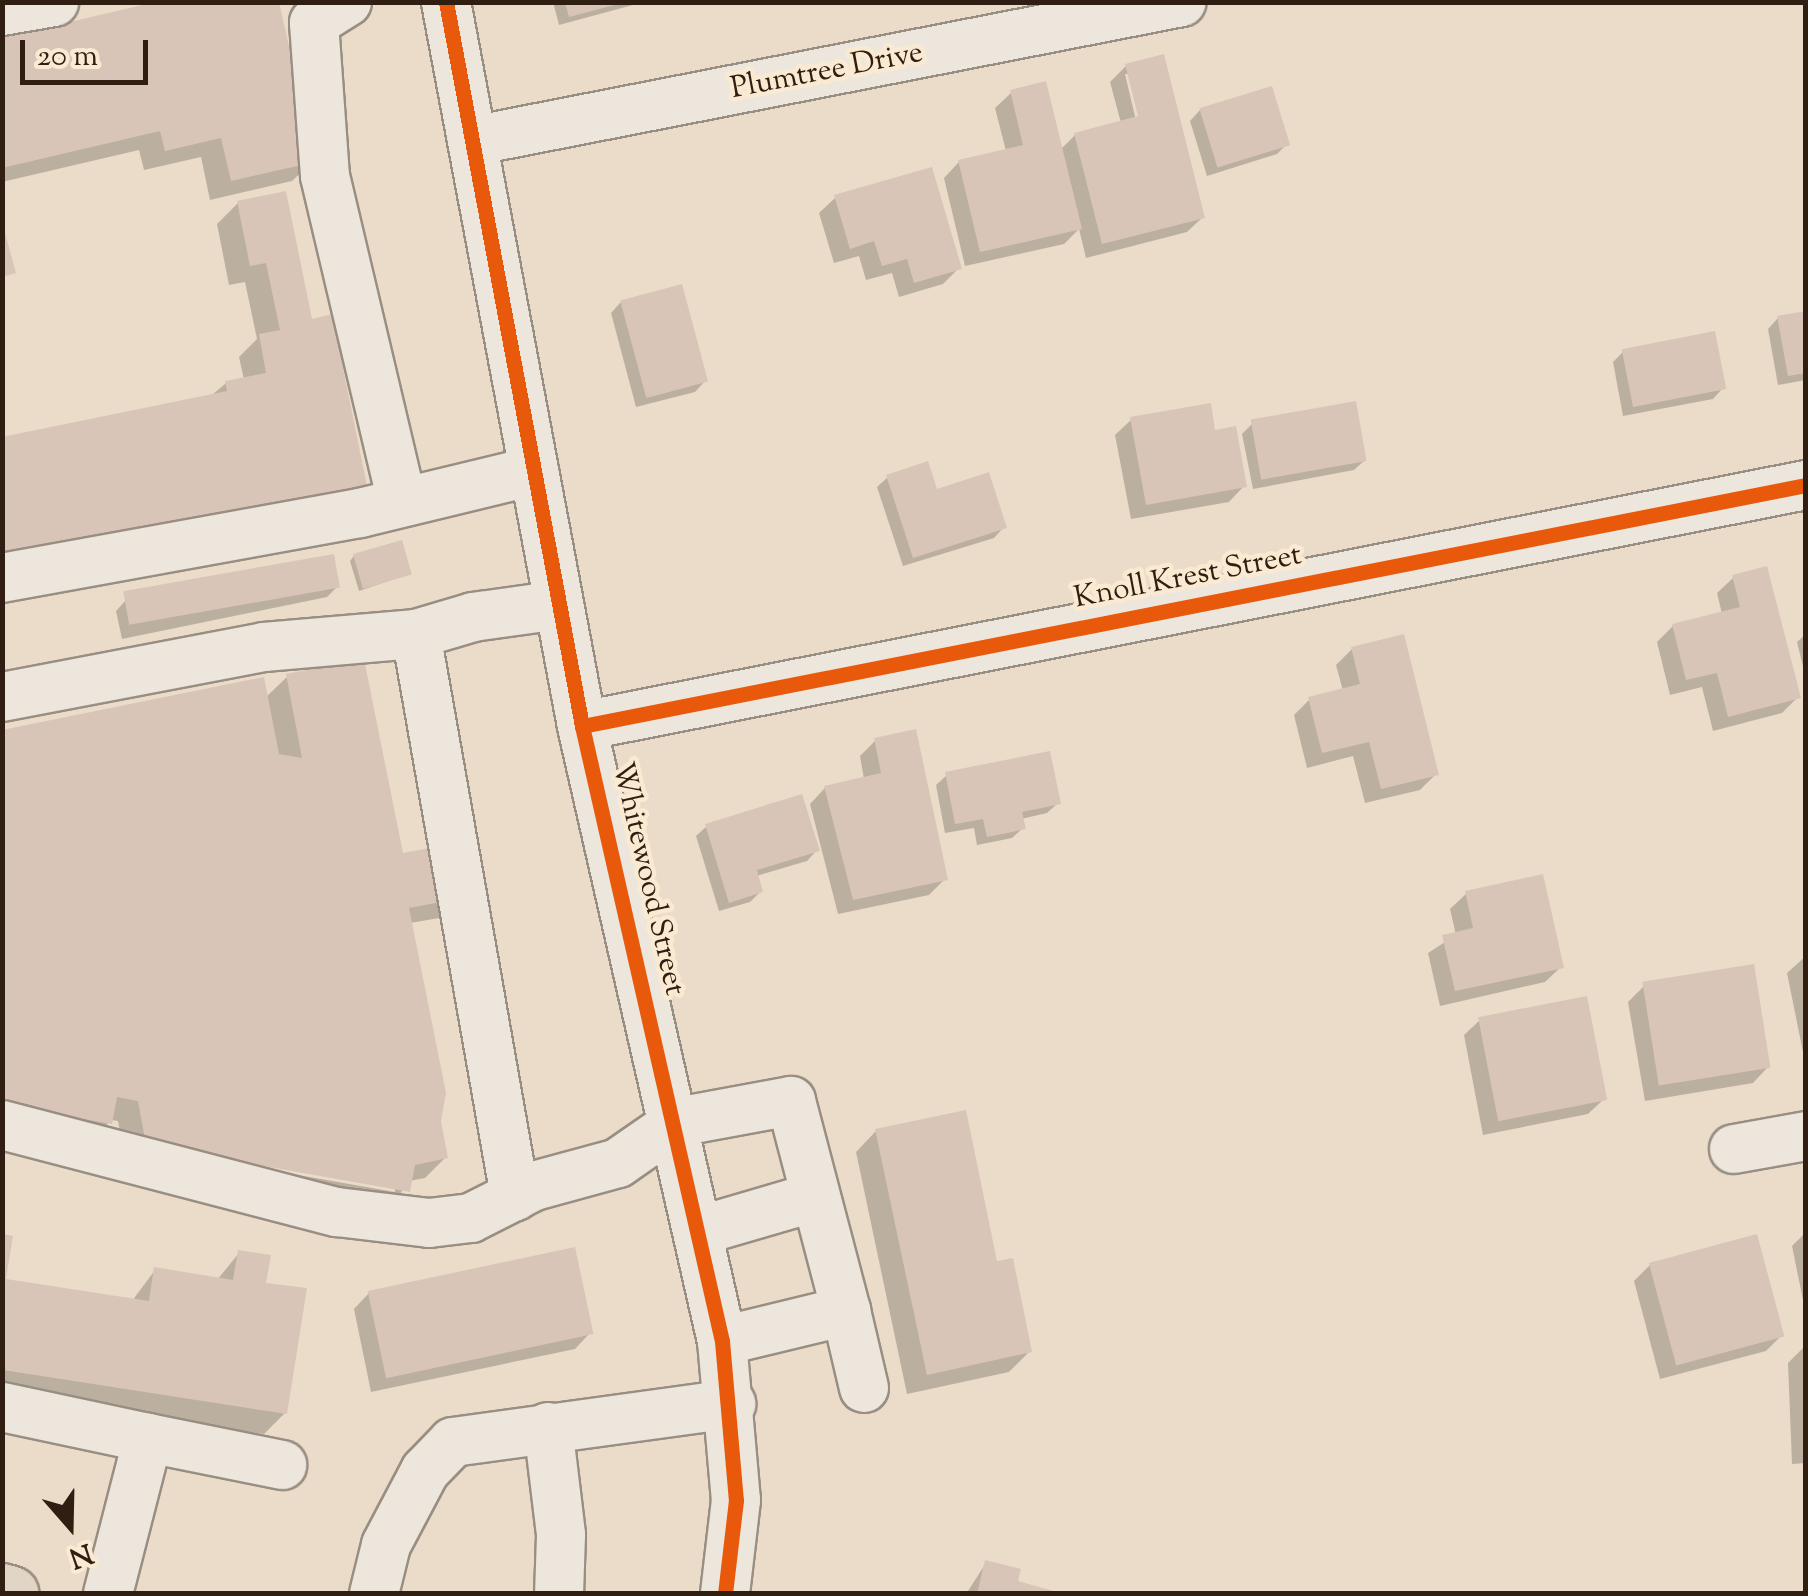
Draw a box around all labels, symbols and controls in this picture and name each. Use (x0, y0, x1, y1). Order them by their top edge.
scale bar (25, 20, 152, 82)
text: 20 m (37, 36, 98, 79)
street label: Plumtree Drive (728, 36, 926, 108)
street label: Knoll Krest Street (1071, 538, 1305, 618)
street label: Whitewood Street (603, 759, 691, 999)
north arrow (20, 1476, 120, 1576)
text: N (63, 1532, 98, 1577)

